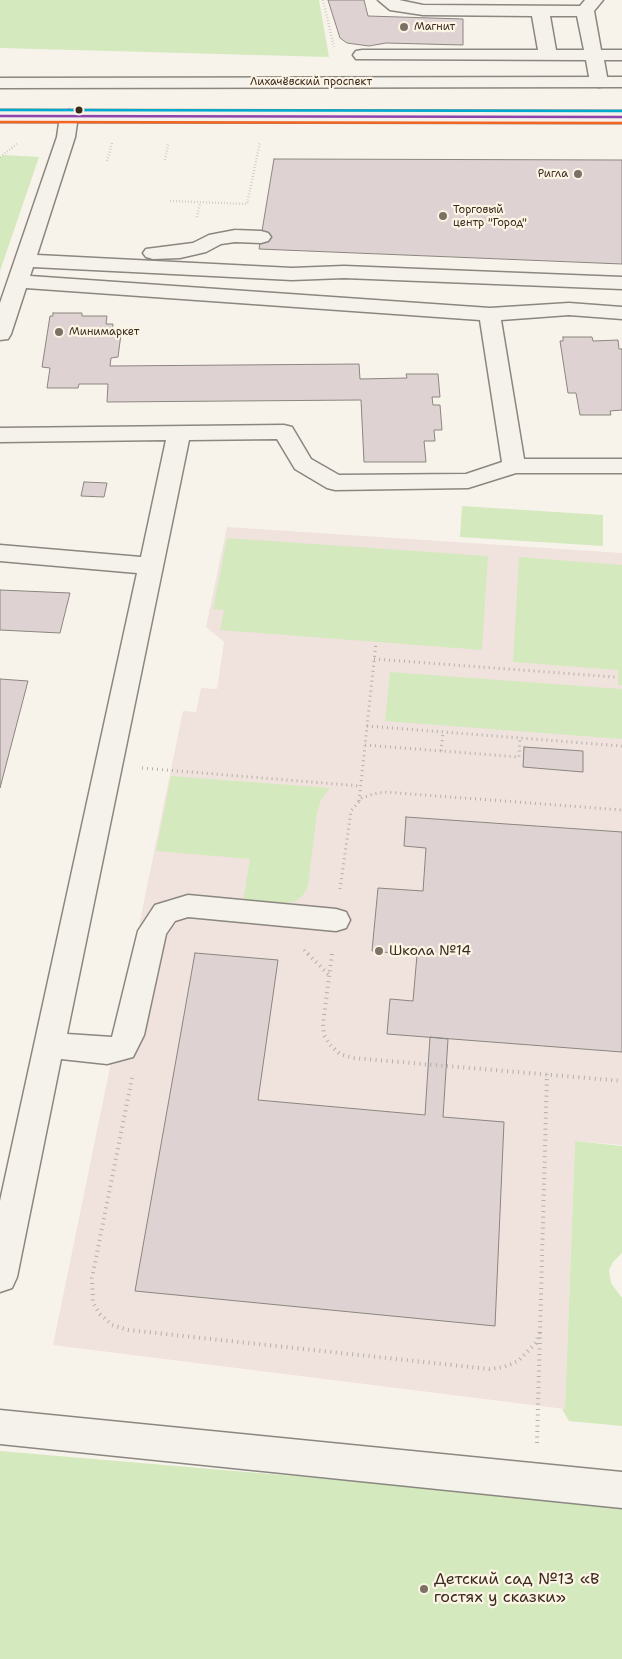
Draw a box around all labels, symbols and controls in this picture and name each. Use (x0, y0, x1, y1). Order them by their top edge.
place label: Магнит (414, 20, 455, 34)
marker: Магнит (398, 21, 410, 33)
street label: Лихачёвский проспект (250, 75, 372, 89)
unlabelled marker (74, 105, 84, 115)
place label: Ригла (538, 167, 568, 181)
marker: Ригла (572, 168, 584, 180)
place label: Торговый центр "Город" (453, 203, 527, 229)
marker: Торговый центр "Город" (437, 210, 449, 222)
place label: Минимаркет (69, 325, 139, 339)
marker: Минимаркет (53, 326, 65, 338)
place label: Школа №14 (389, 943, 471, 959)
marker: Школа №14 (373, 945, 385, 957)
place label: Детский сад №13 «В гостях у сказки» (434, 1570, 599, 1608)
marker: Детский сад №13 «В гостях у сказки» (418, 1583, 430, 1595)

